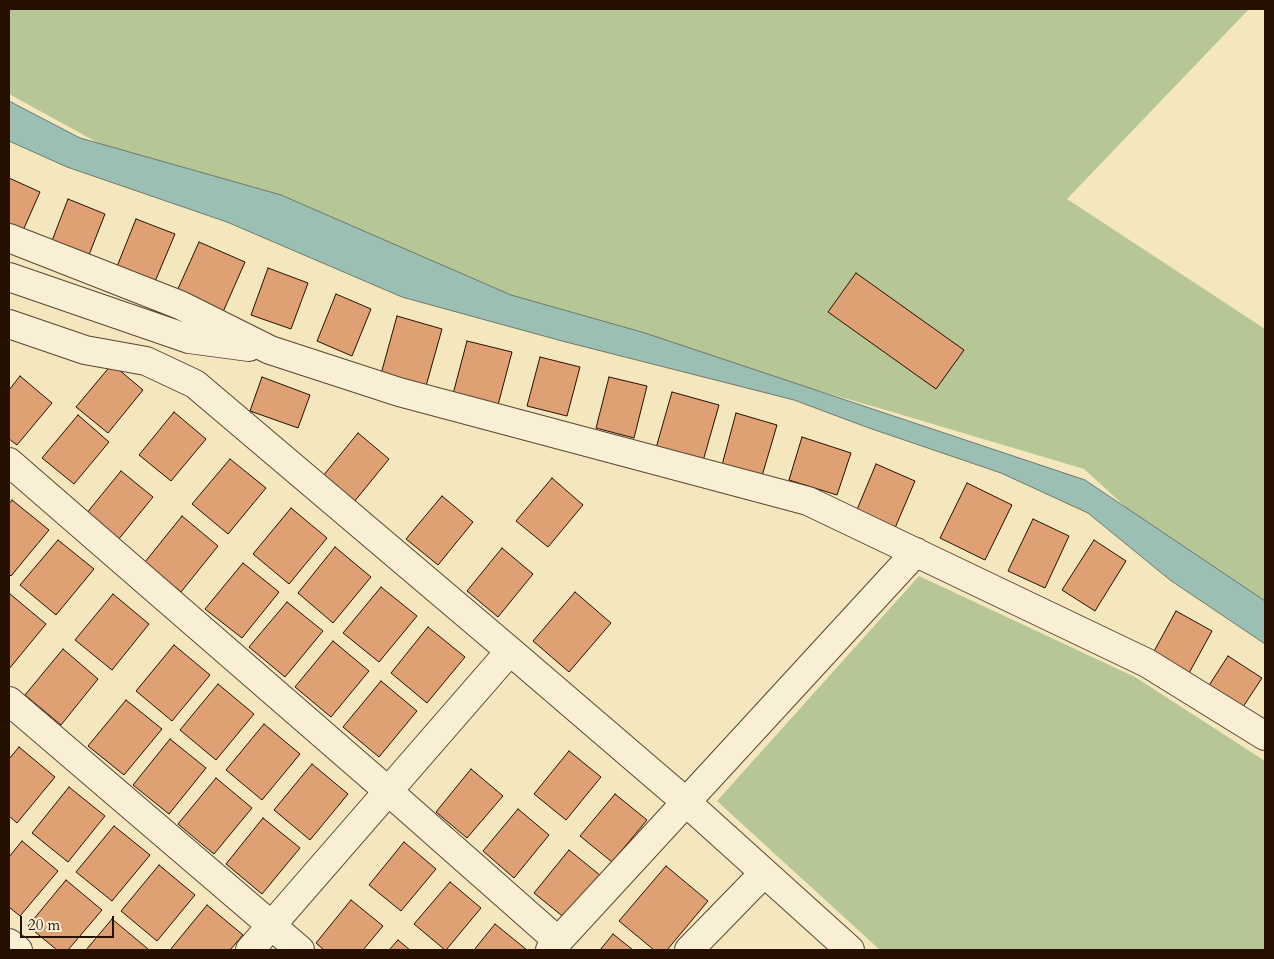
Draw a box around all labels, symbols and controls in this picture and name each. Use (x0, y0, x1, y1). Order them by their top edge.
scale bar (22, 906, 116, 938)
text: 20 m (28, 915, 60, 935)

